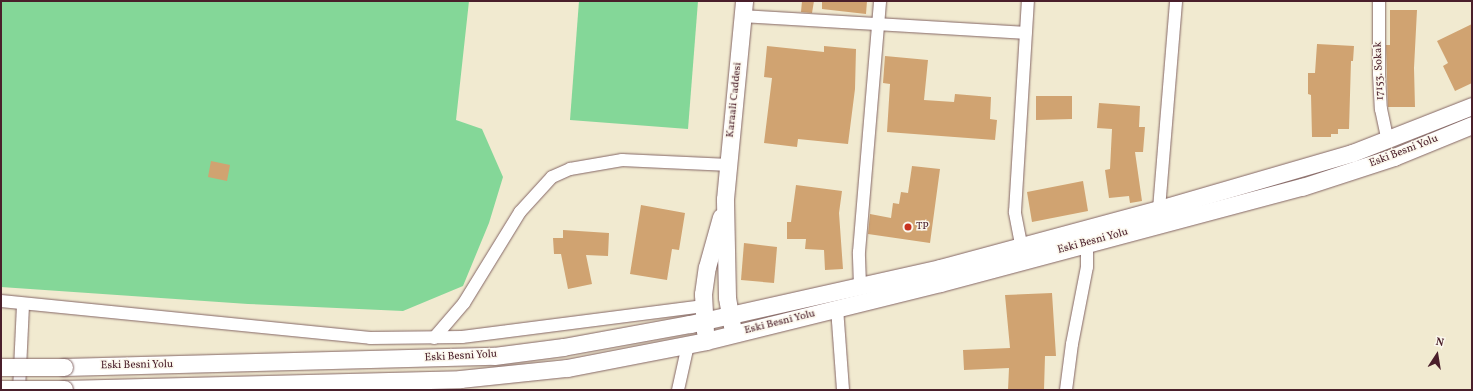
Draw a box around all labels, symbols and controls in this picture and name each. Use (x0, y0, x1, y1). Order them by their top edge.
street label: 17153. Sokak (1372, 41, 1388, 101)
street label: Karaali Caddesi (724, 62, 746, 138)
street label: Eski Besni Yolu (1368, 133, 1440, 171)
place label: TP (916, 220, 929, 234)
marker: TP (903, 222, 913, 232)
street label: Eski Besni Yolu (1056, 226, 1130, 258)
street label: Eski Besni Yolu (743, 308, 817, 338)
north arrow (1417, 335, 1457, 375)
text: N (1434, 335, 1445, 351)
street label: Eski Besni Yolu (424, 349, 498, 365)
street label: Eski Besni Yolu (100, 359, 174, 373)

